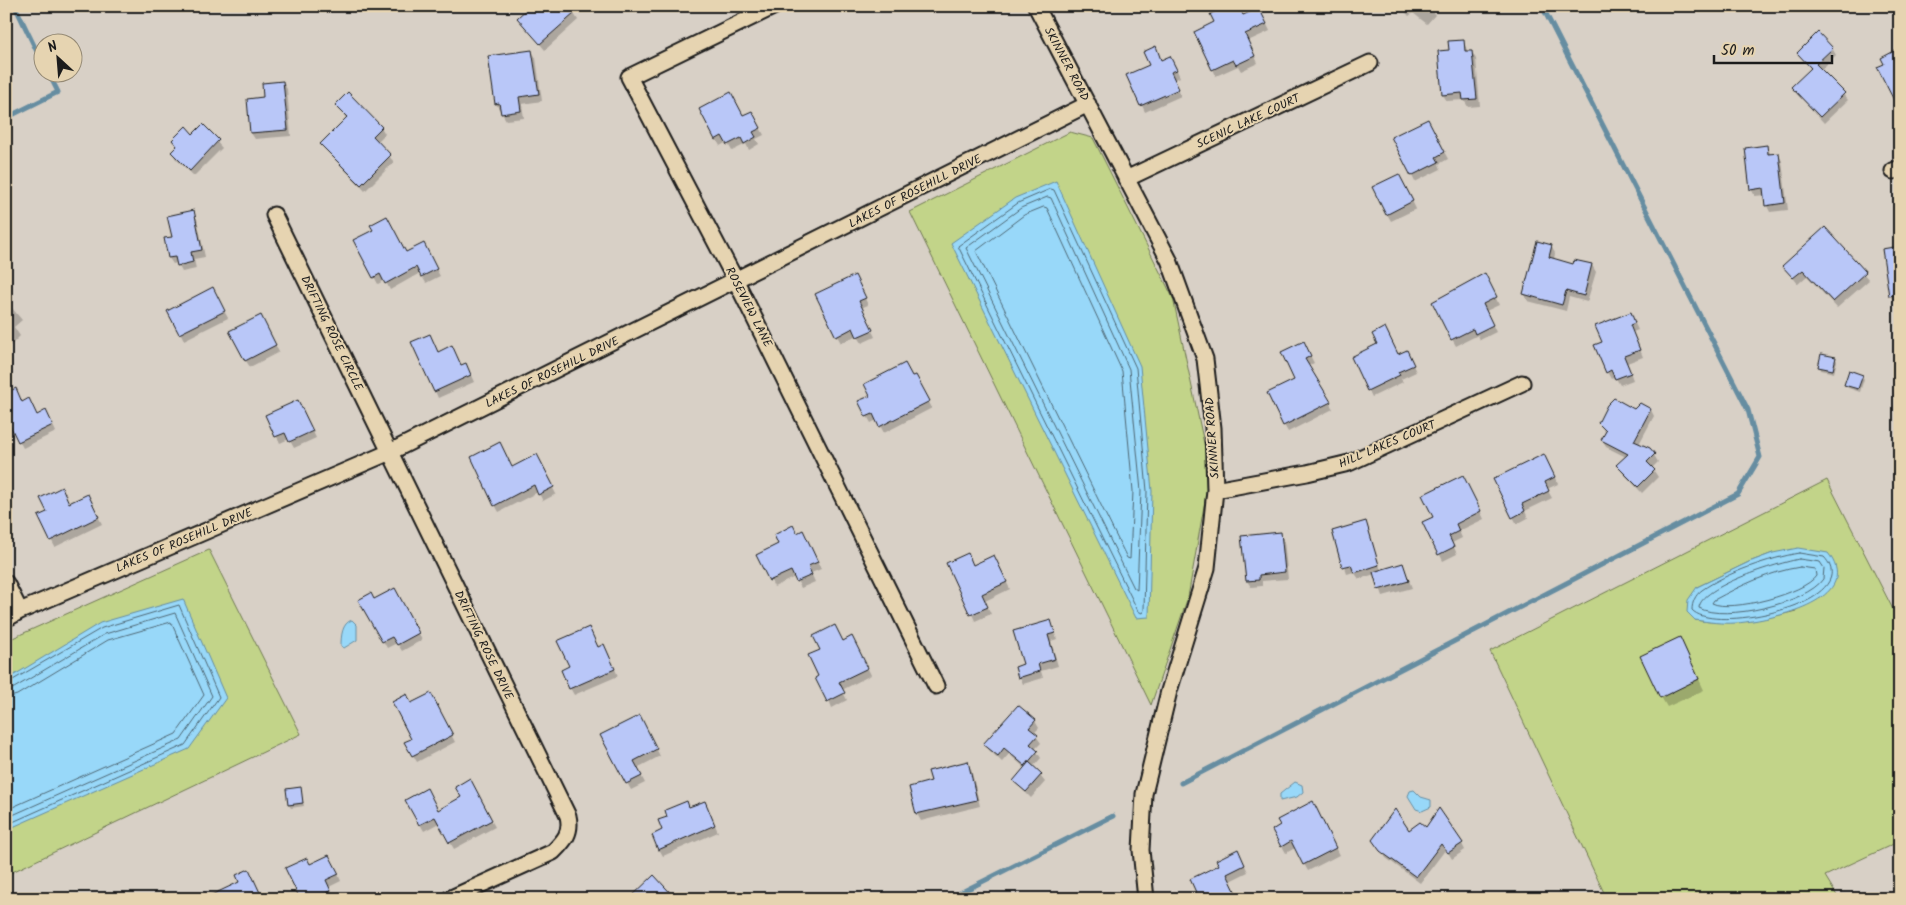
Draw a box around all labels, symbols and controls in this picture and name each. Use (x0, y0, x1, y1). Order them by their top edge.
street label: SKINNER ROAD (1039, 24, 1094, 105)
north arrow (32, 32, 82, 82)
scale bar (1714, 32, 1831, 64)
text: N (44, 35, 62, 59)
text: 50 m (1721, 39, 1755, 63)
street label: SCENIC LAKE COURT (1193, 88, 1305, 154)
street label: LAKES OF ROSEHILL DRIVE (845, 149, 986, 233)
street label: ROSEVIEW LANE (720, 264, 777, 352)
street label: DRIFTING ROSE CIRCLE (295, 272, 368, 395)
street label: LAKES OF ROSEHILL DRIVE (482, 331, 623, 413)
street label: SKINNER ROAD (1200, 396, 1225, 479)
street label: HILL LAKES COURT (1336, 415, 1440, 474)
street label: LAKES OF ROSEHILL DRIVE (113, 503, 256, 578)
street label: DRIFTING ROSE DRIVE (449, 587, 519, 704)

